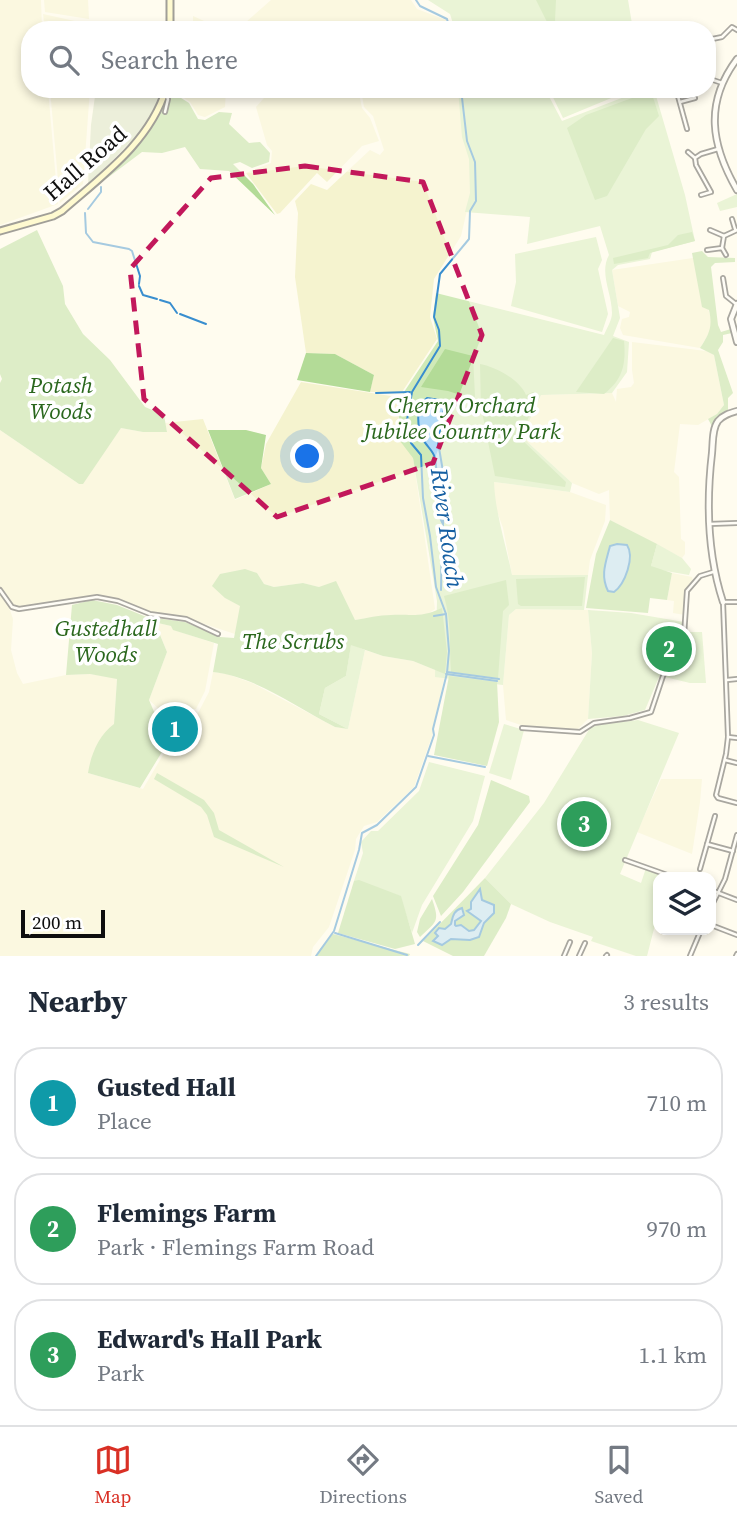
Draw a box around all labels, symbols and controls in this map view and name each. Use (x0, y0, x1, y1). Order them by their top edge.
search box (21, 21, 716, 98)
icon: search (45, 41, 83, 79)
text: Search here (101, 42, 238, 78)
street label: Hall Road (37, 118, 133, 208)
park label: Potash Woods (28, 369, 94, 427)
park label: Cherry Orchard Jubilee Country Park (360, 389, 561, 447)
your location (290, 439, 324, 473)
water label: River Roach (423, 465, 472, 590)
park label: Gustedhall Woods (55, 612, 158, 670)
pin: 2 (646, 623, 692, 675)
park label: The Scrubs (242, 625, 345, 657)
pin: 1 (152, 703, 198, 755)
pin: 3 (561, 798, 607, 850)
map controls (653, 872, 716, 935)
button: layers (653, 872, 716, 935)
scale bar (21, 907, 105, 939)
text: 200 m (32, 909, 82, 935)
text: Nearby (28, 981, 127, 1022)
text: 3 results (623, 986, 709, 1018)
text: Gusted Hall (97, 1069, 236, 1105)
text: 1 (47, 1087, 59, 1119)
text: 710 m (646, 1087, 707, 1119)
text: Place (97, 1105, 152, 1137)
text: Flemings Farm (97, 1195, 276, 1231)
text: 2 (47, 1213, 59, 1245)
text: 970 m (646, 1213, 707, 1245)
text: Park · Flemings Farm Road (97, 1231, 374, 1263)
text: Edward's Hall Park (97, 1321, 322, 1357)
text: 3 (47, 1339, 59, 1371)
text: 1.1 km (638, 1339, 707, 1371)
text: Park (97, 1357, 144, 1389)
tab: Map (94, 1441, 132, 1509)
tab: Directions (319, 1441, 407, 1509)
tab: Saved (595, 1441, 643, 1509)

